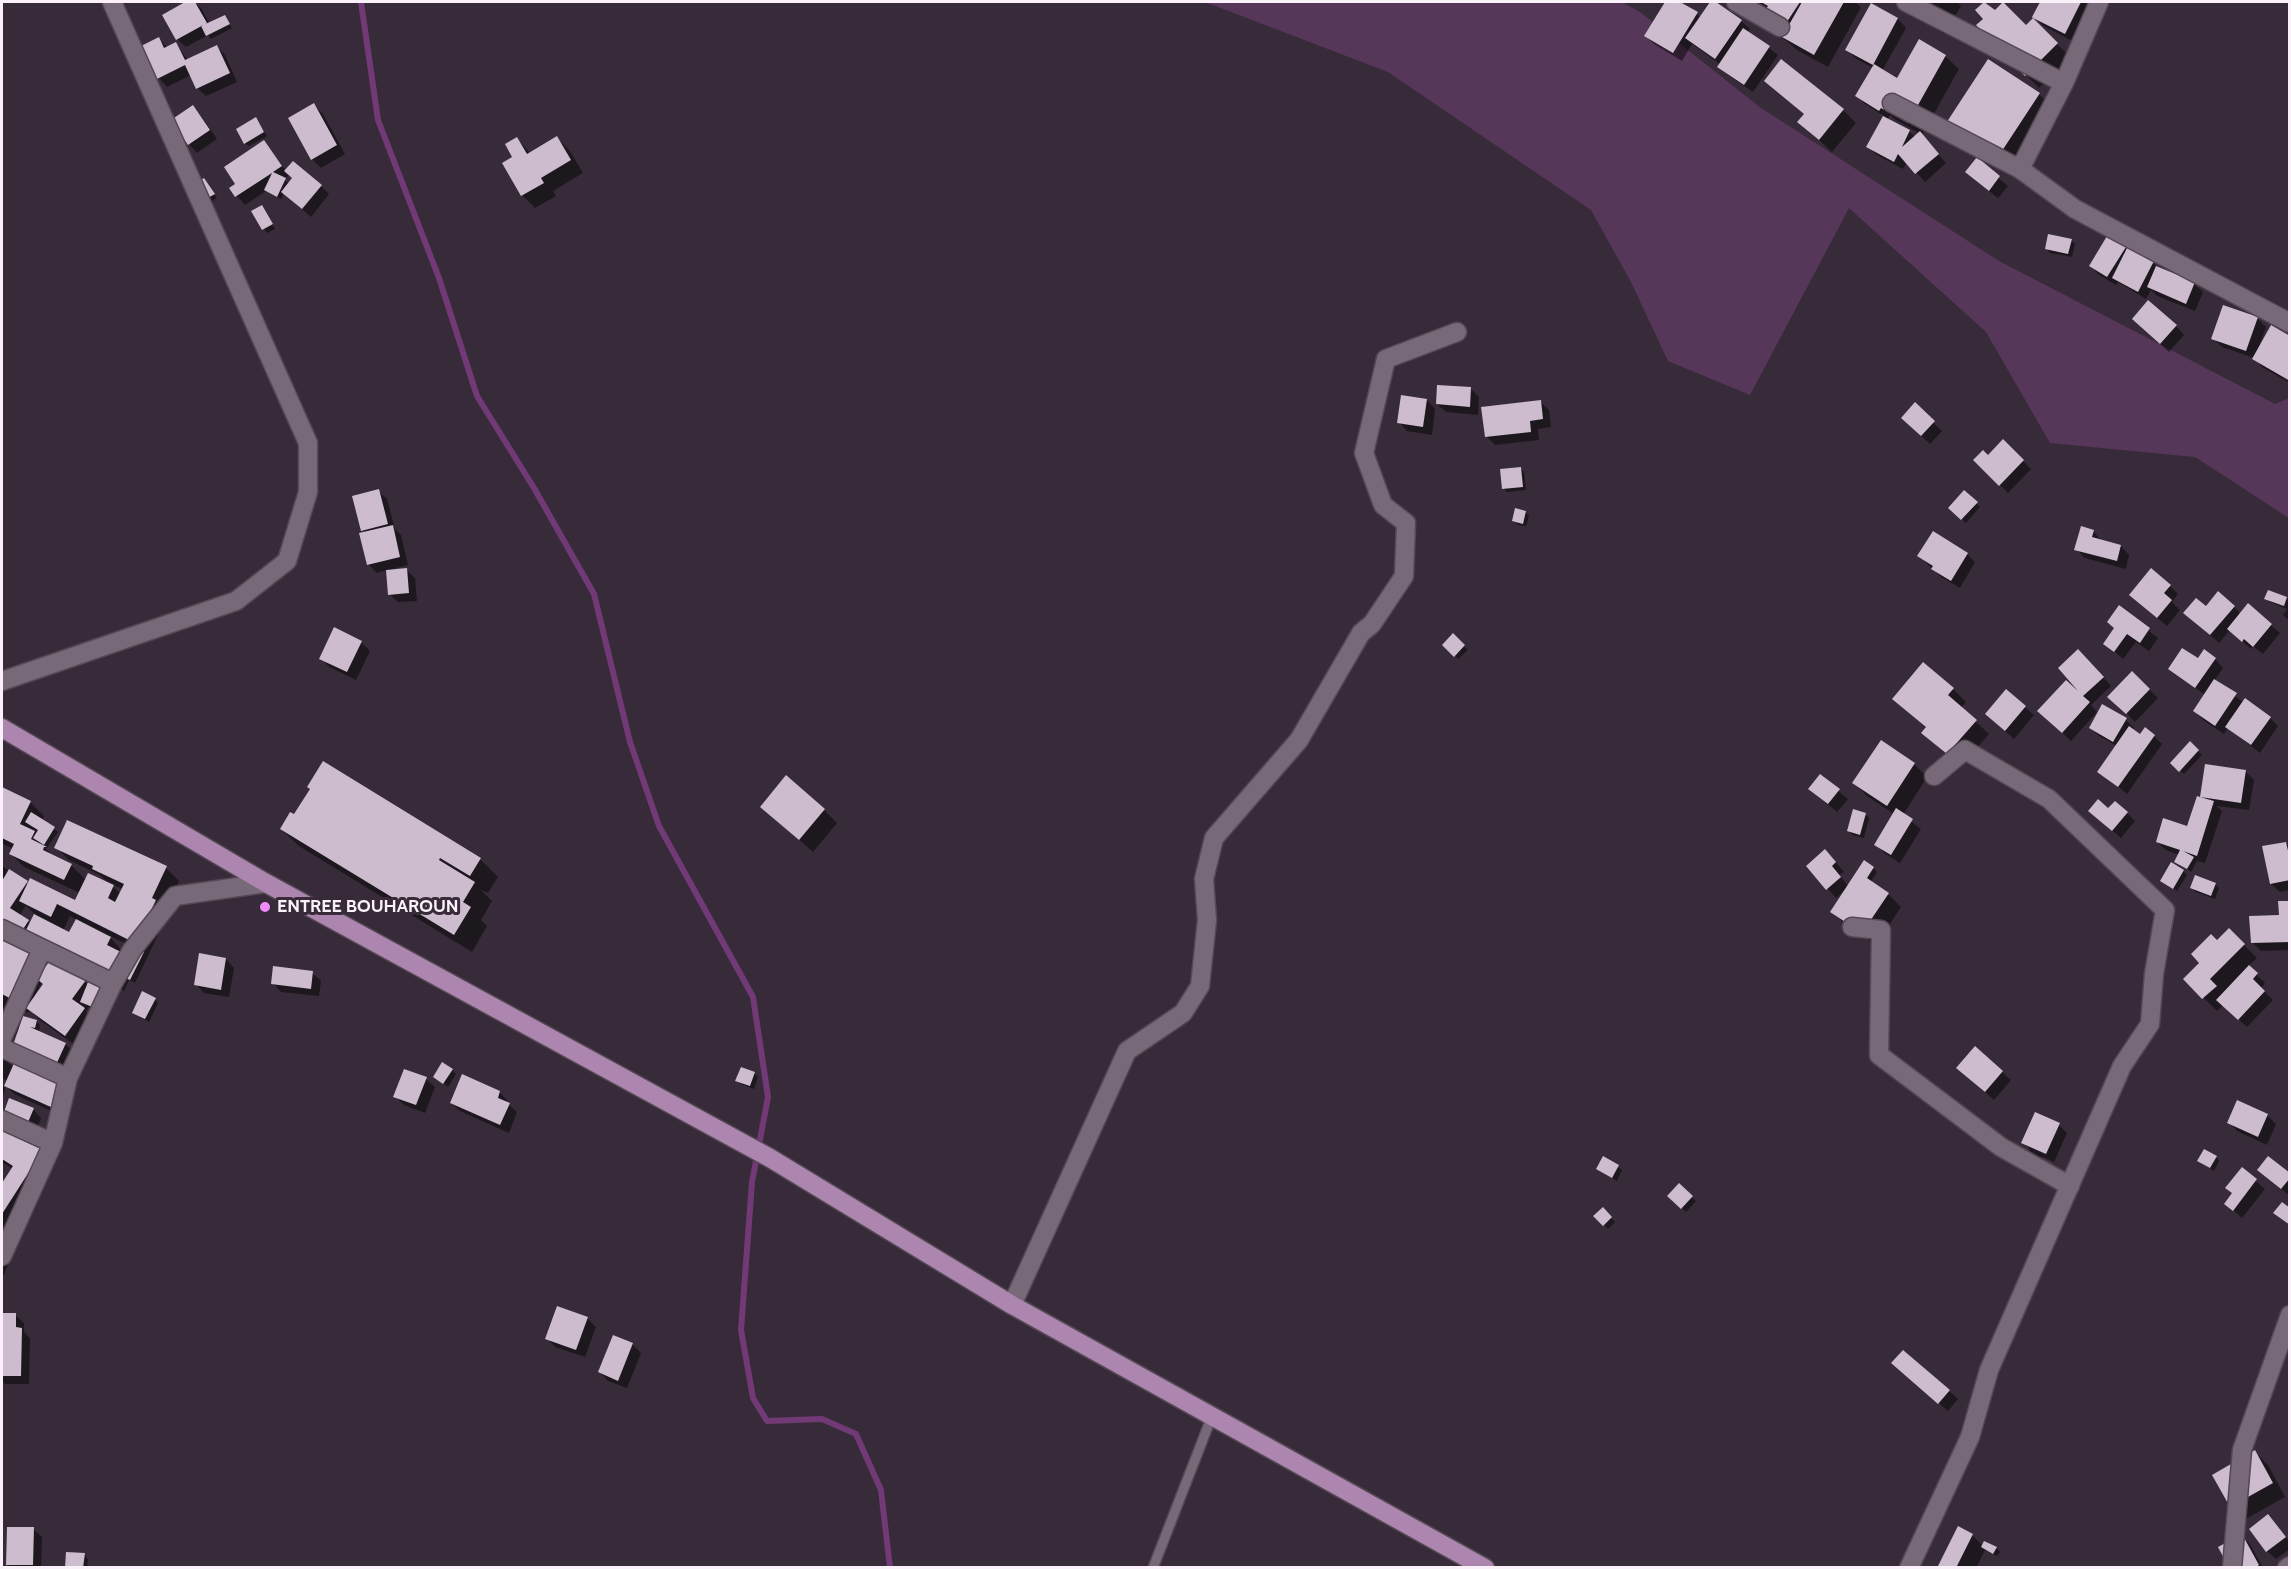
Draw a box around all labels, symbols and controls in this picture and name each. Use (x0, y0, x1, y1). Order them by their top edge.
place label: ENTREE BOUHAROUN (277, 896, 459, 918)
marker: ENTREE BOUHAROUN (258, 900, 272, 914)

